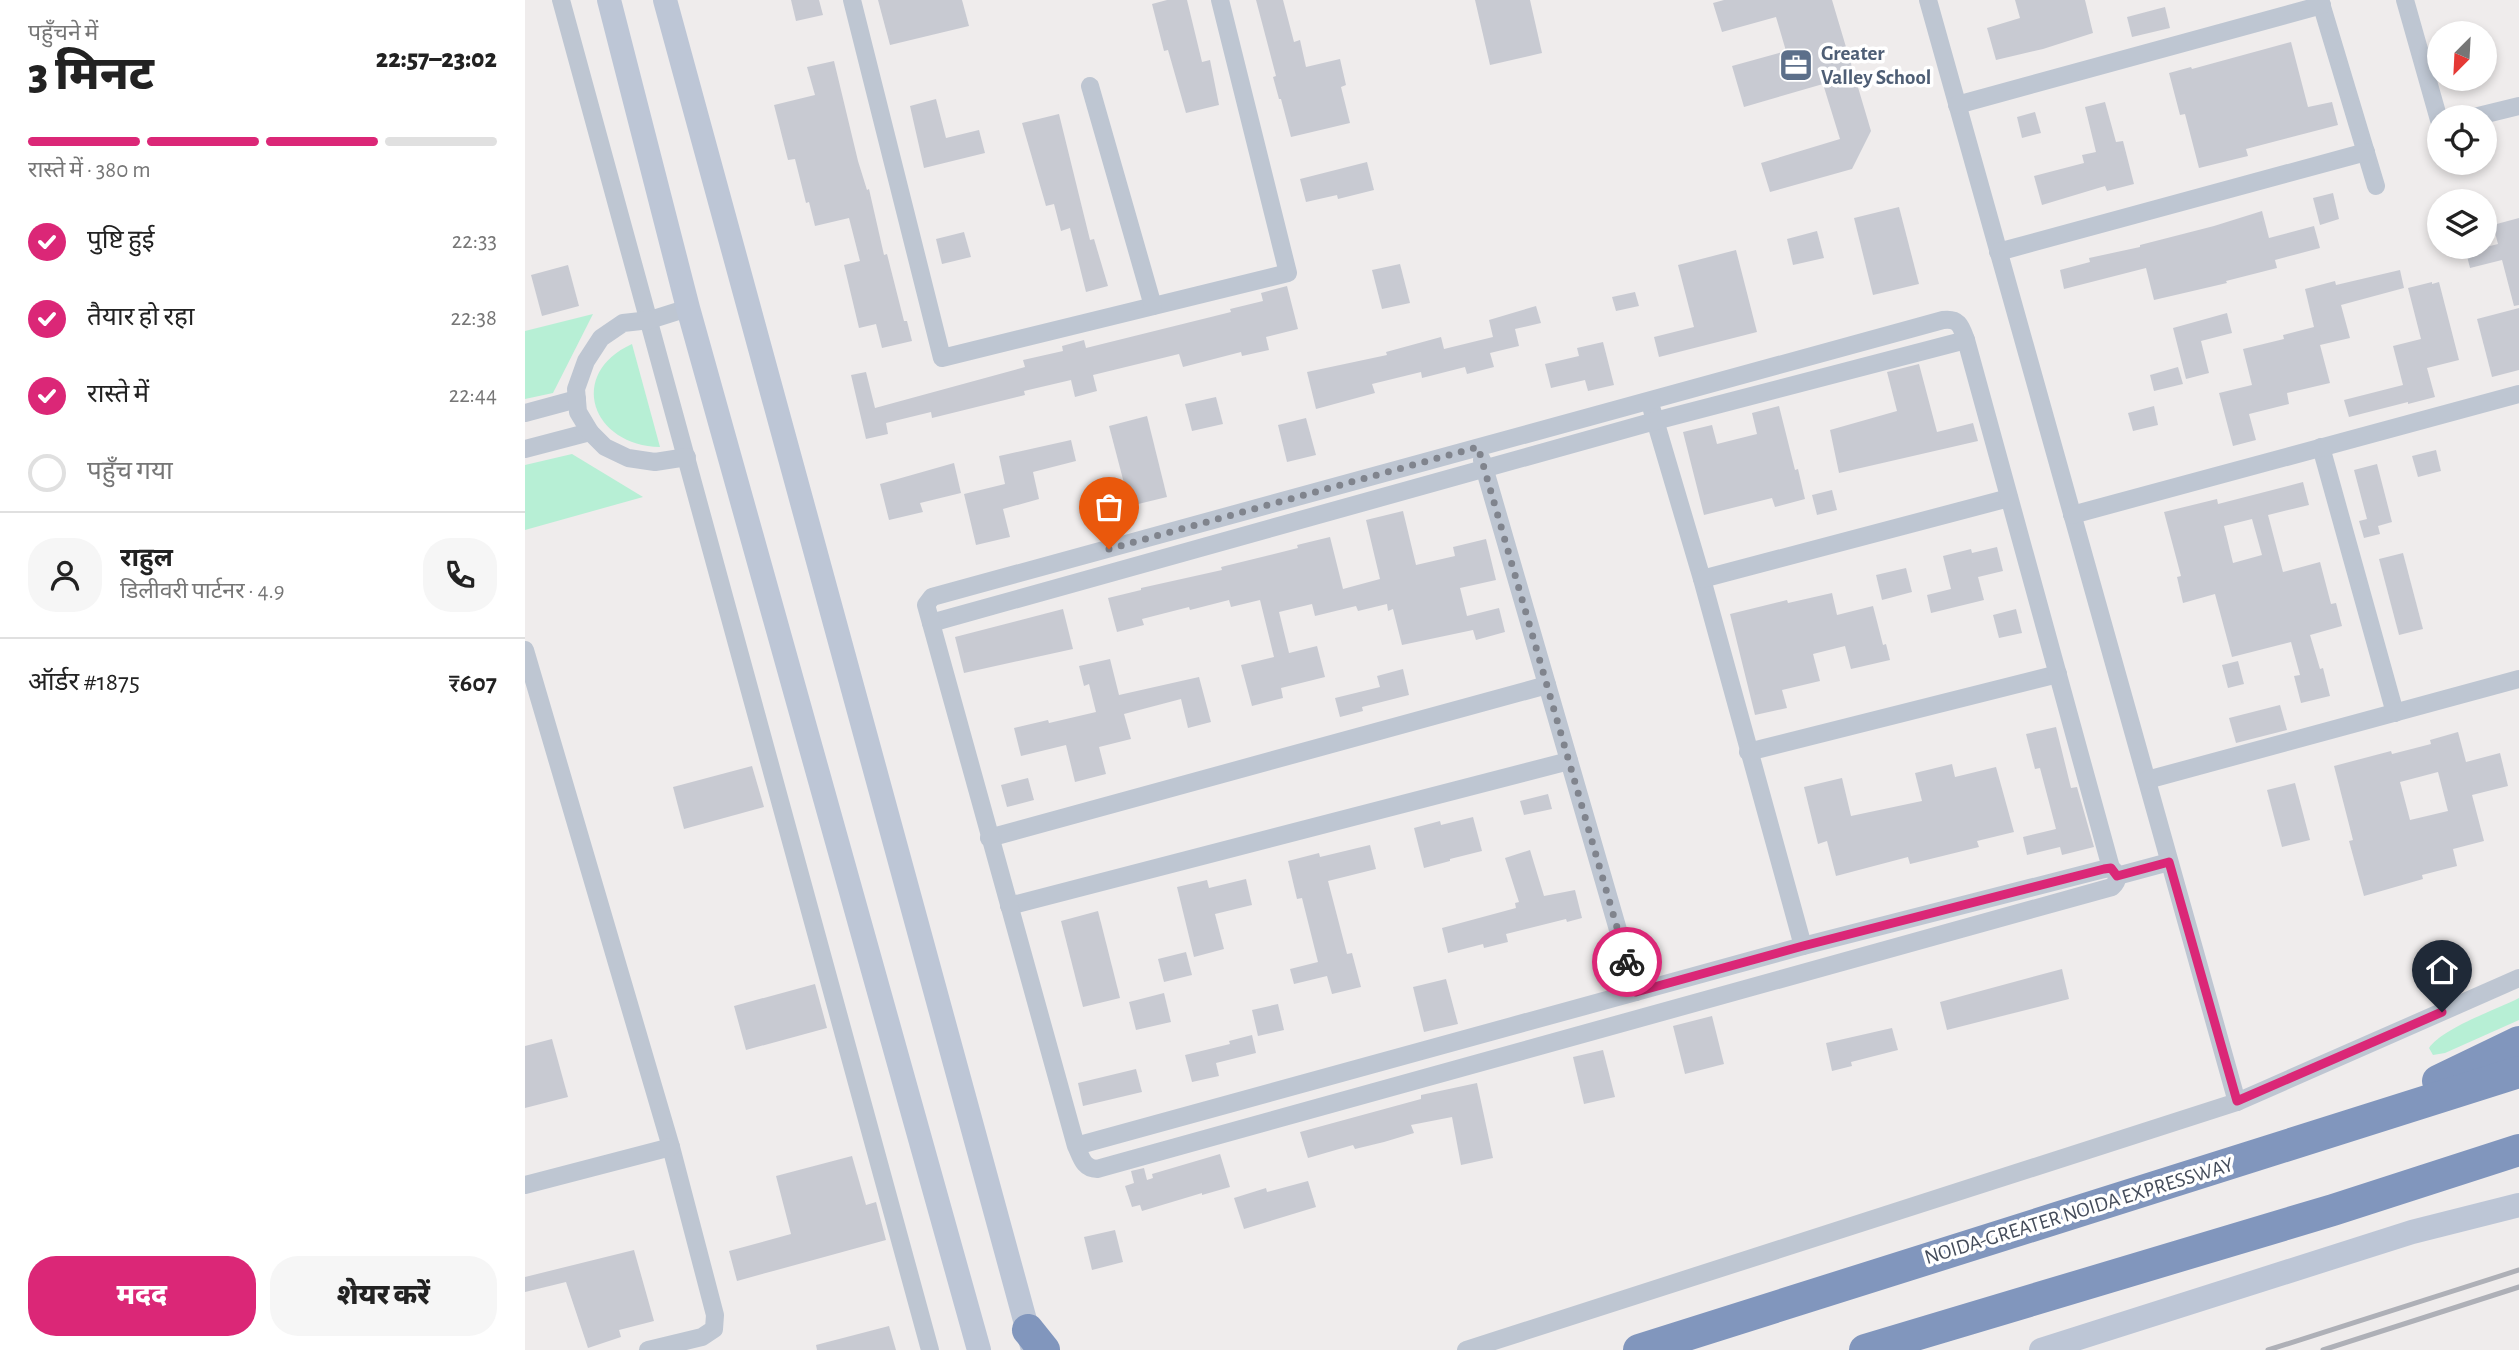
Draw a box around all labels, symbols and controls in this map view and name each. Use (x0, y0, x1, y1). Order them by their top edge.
north arrow (2427, 21, 2497, 91)
map controls (2427, 21, 2497, 259)
text: पहुँचने में (28, 22, 98, 45)
place label: Greater Valley School (1821, 43, 1931, 88)
text: 22:57–23:02 (376, 46, 497, 72)
office icon: Greater Valley School (1777, 46, 1815, 84)
text: 3 मिनट (28, 52, 154, 98)
button: locate (2427, 105, 2497, 175)
text: रास्ते में · 380 m (28, 159, 151, 182)
button: layers (2427, 189, 2497, 259)
icon: check (28, 223, 66, 261)
text: पुष्टि हुई (87, 227, 155, 253)
text: 22:33 (452, 230, 497, 253)
icon: check (28, 300, 66, 338)
text: तैयार हो रहा (87, 304, 195, 330)
text: 22:38 (450, 307, 497, 330)
icon: check (28, 377, 66, 415)
text: रास्ते में (87, 381, 149, 407)
text: 22:44 (449, 384, 497, 407)
text: पहुँच गया (87, 458, 173, 484)
pin (1079, 477, 1139, 549)
icon: bag (1090, 488, 1128, 526)
button: person (28, 538, 102, 612)
button: phone (423, 538, 497, 612)
text: राहुल (120, 545, 173, 571)
text: डिलीवरी पार्टनर · 4.9 (120, 580, 285, 603)
text: ऑर्डर #1875 (28, 669, 140, 695)
text: ₹607 (449, 670, 497, 696)
courier (1592, 927, 1662, 997)
pin (2412, 940, 2472, 1012)
icon: bike (1608, 943, 1646, 981)
icon: home (2423, 951, 2461, 989)
street label: NOIDA-GREATER NOIDA EXPRESSWAY (1922, 1154, 2236, 1268)
button: मदद (28, 1256, 256, 1336)
button: शेयर करें (270, 1256, 497, 1336)

